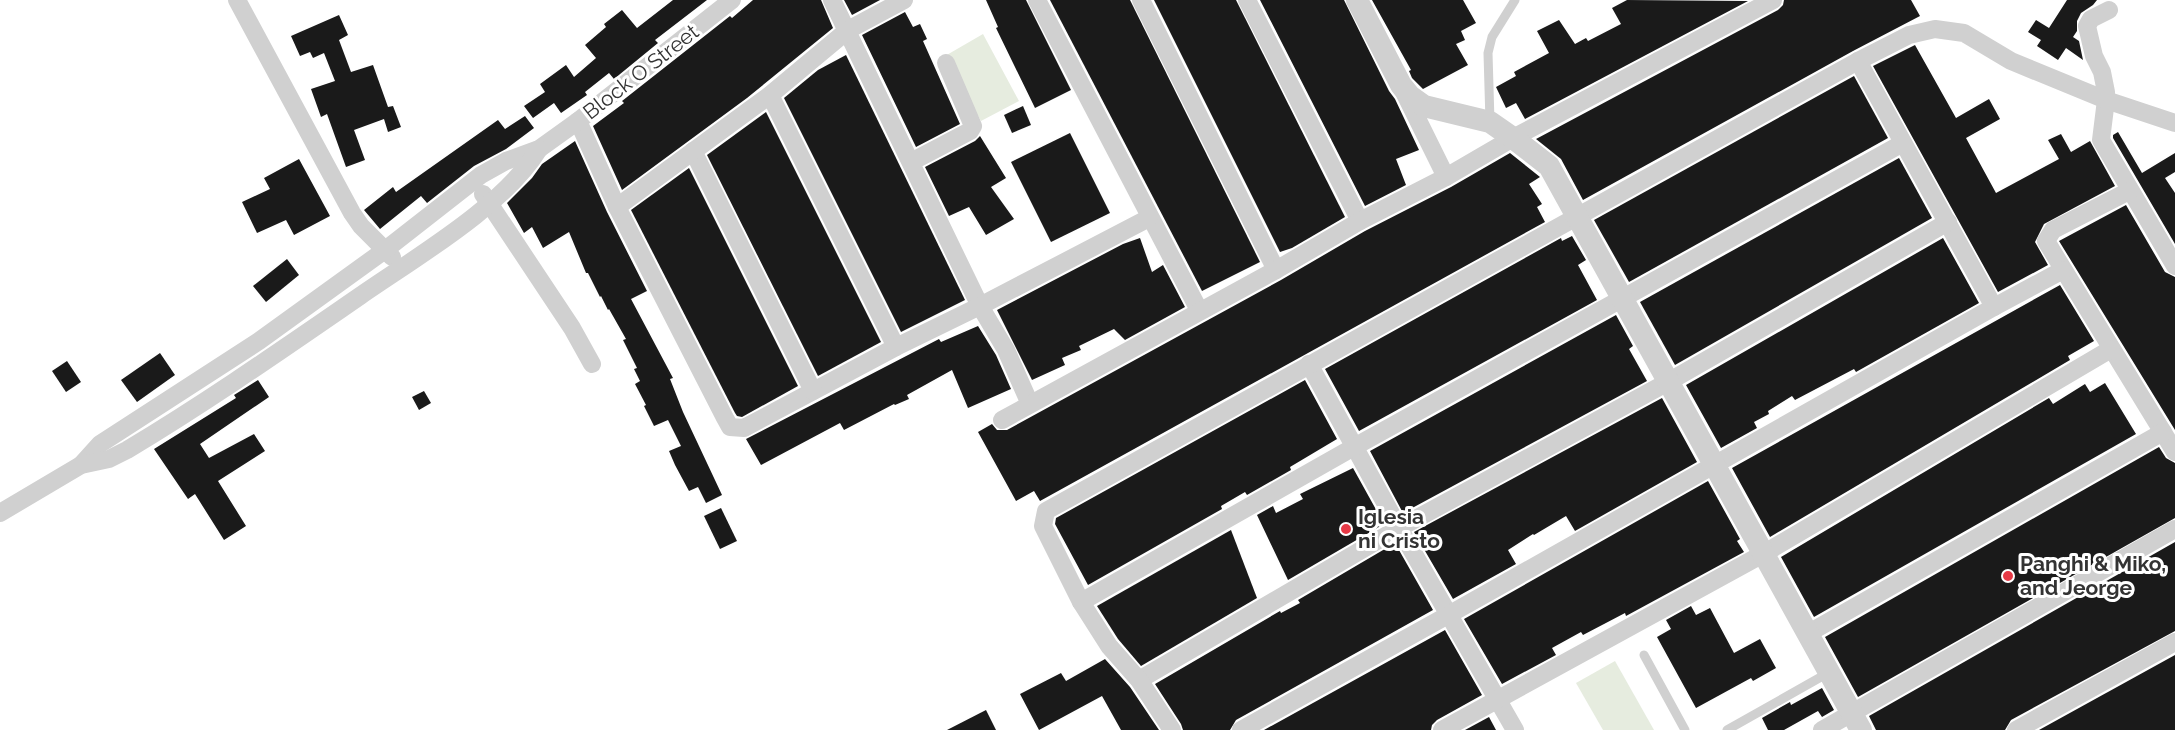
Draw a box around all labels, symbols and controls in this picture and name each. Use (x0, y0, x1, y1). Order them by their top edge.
street label: Block O Street (578, 19, 703, 124)
place label: Iglesia ni Cristo (1358, 504, 1440, 553)
marker: Iglesia ni Cristo (1339, 522, 1353, 536)
place label: Panghi & Miko, and Jeorge (2020, 551, 2166, 600)
marker: Panghi & Miko, and Jeorge (2001, 569, 2015, 583)

